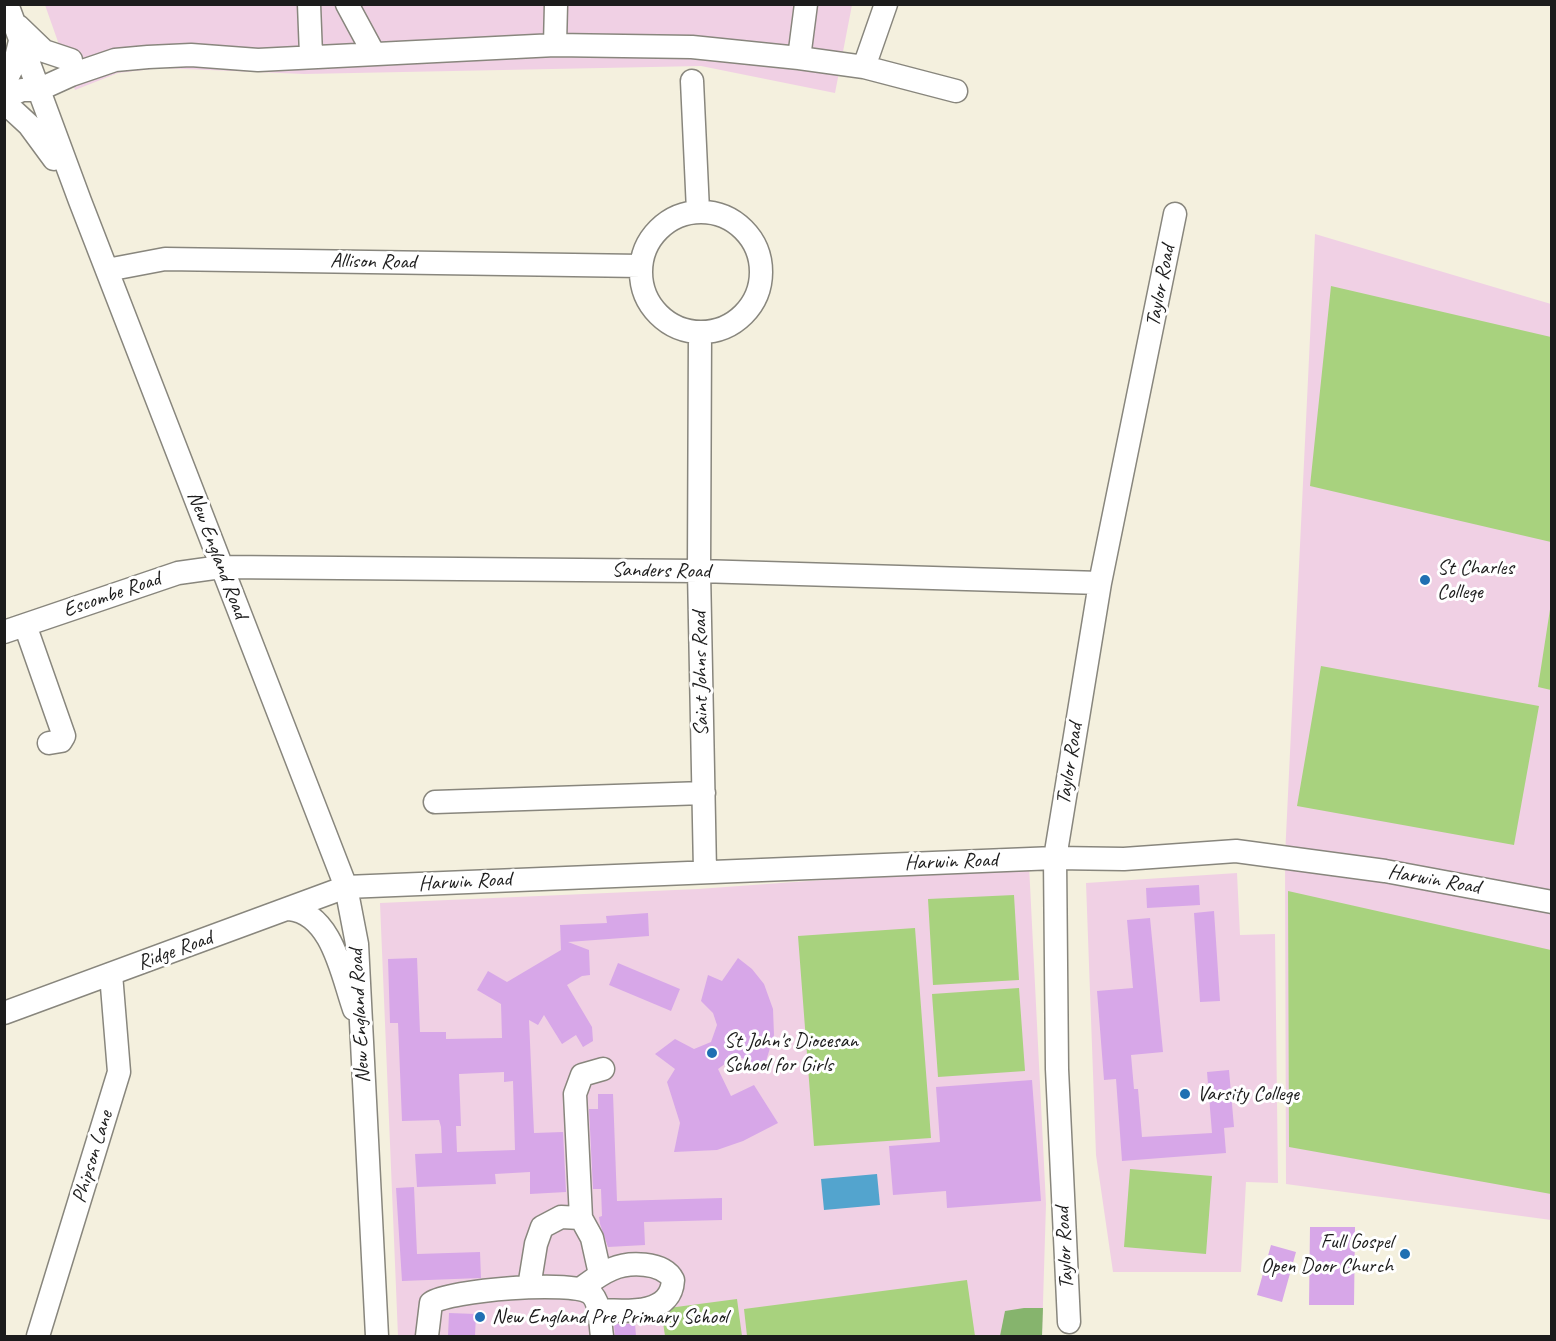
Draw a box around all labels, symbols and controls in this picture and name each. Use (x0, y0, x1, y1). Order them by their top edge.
street label: Taylor Road (1141, 243, 1181, 329)
street label: Allison Road (330, 249, 416, 275)
street label: New England Road (181, 488, 253, 622)
place label: St Charles College (1437, 555, 1514, 605)
street label: Sanders Road (611, 558, 711, 584)
street label: Escombe Road (60, 567, 164, 623)
marker: St Charles College (1418, 573, 1432, 587)
street label: Saint Johns Road (687, 611, 715, 737)
street label: Taylor Road (1051, 721, 1089, 807)
street label: Harwin Road (904, 848, 998, 876)
street label: Harwin Road (1386, 860, 1482, 900)
street label: Harwin Road (418, 867, 512, 897)
street label: Ridge Road (134, 926, 216, 976)
street label: New England Road (344, 948, 376, 1084)
place label: St John's Diocesan School for Girls (724, 1028, 858, 1078)
marker: St John's Diocesan School for Girls (705, 1046, 719, 1060)
place label: Varsity College (1197, 1081, 1299, 1107)
marker: Varsity College (1178, 1087, 1192, 1101)
street label: Phipson Lane (67, 1108, 119, 1206)
street label: Taylor Road (1050, 1206, 1080, 1290)
place label: Full Gospel Open Door Church (1261, 1229, 1393, 1279)
marker: Full Gospel Open Door Church (1398, 1247, 1412, 1261)
place label: New England Pre Primary School (492, 1304, 728, 1330)
marker: New England Pre Primary School (473, 1310, 487, 1324)

